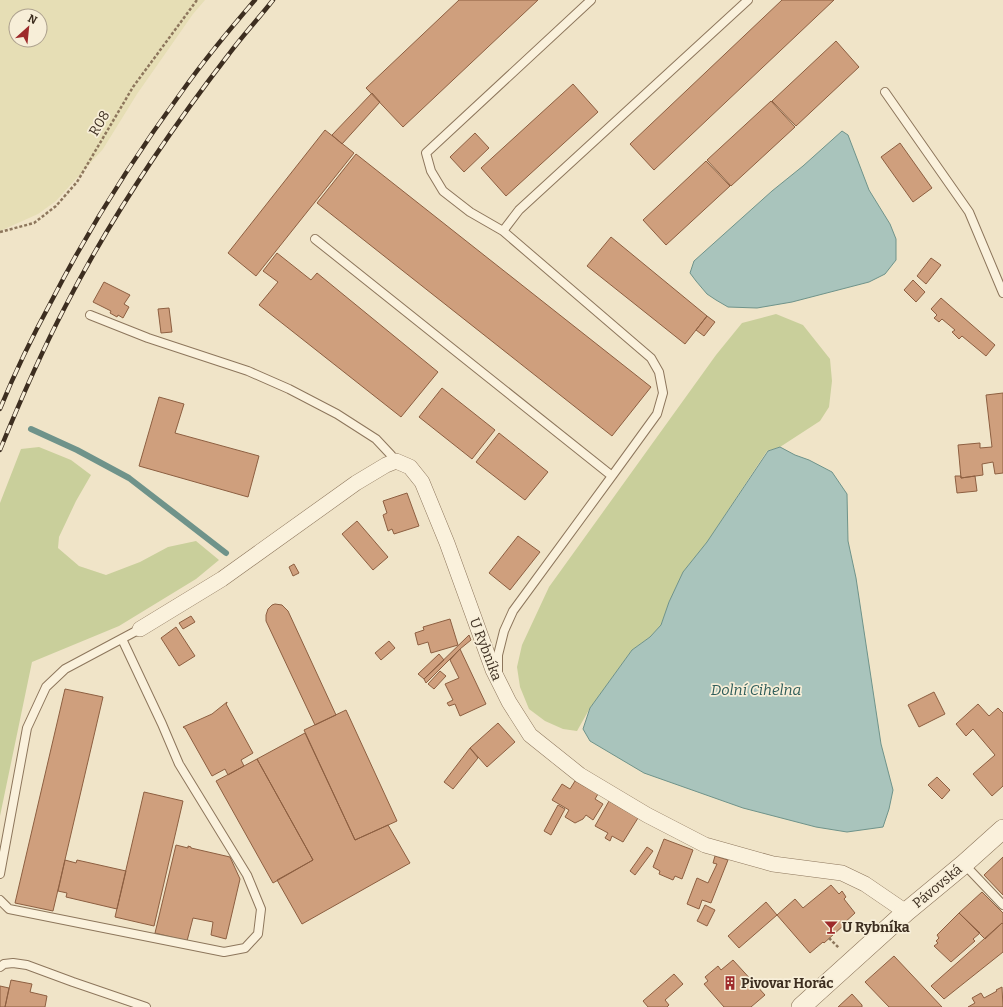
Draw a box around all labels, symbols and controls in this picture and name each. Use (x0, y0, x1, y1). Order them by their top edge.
north arrow (8, 8, 48, 48)
text: N (26, 12, 39, 27)
street label: R08 (85, 107, 114, 139)
street label: U Rybníka (466, 615, 505, 683)
water label: Dolní Cihelna (711, 681, 801, 699)
street label: Pávovská (909, 861, 966, 912)
bar icon: U Rybníka (823, 919, 839, 935)
place label: U Rybníka (842, 919, 910, 936)
building icon: Pivovar Horác (722, 975, 738, 991)
place label: Pivovar Horác (741, 975, 834, 992)

